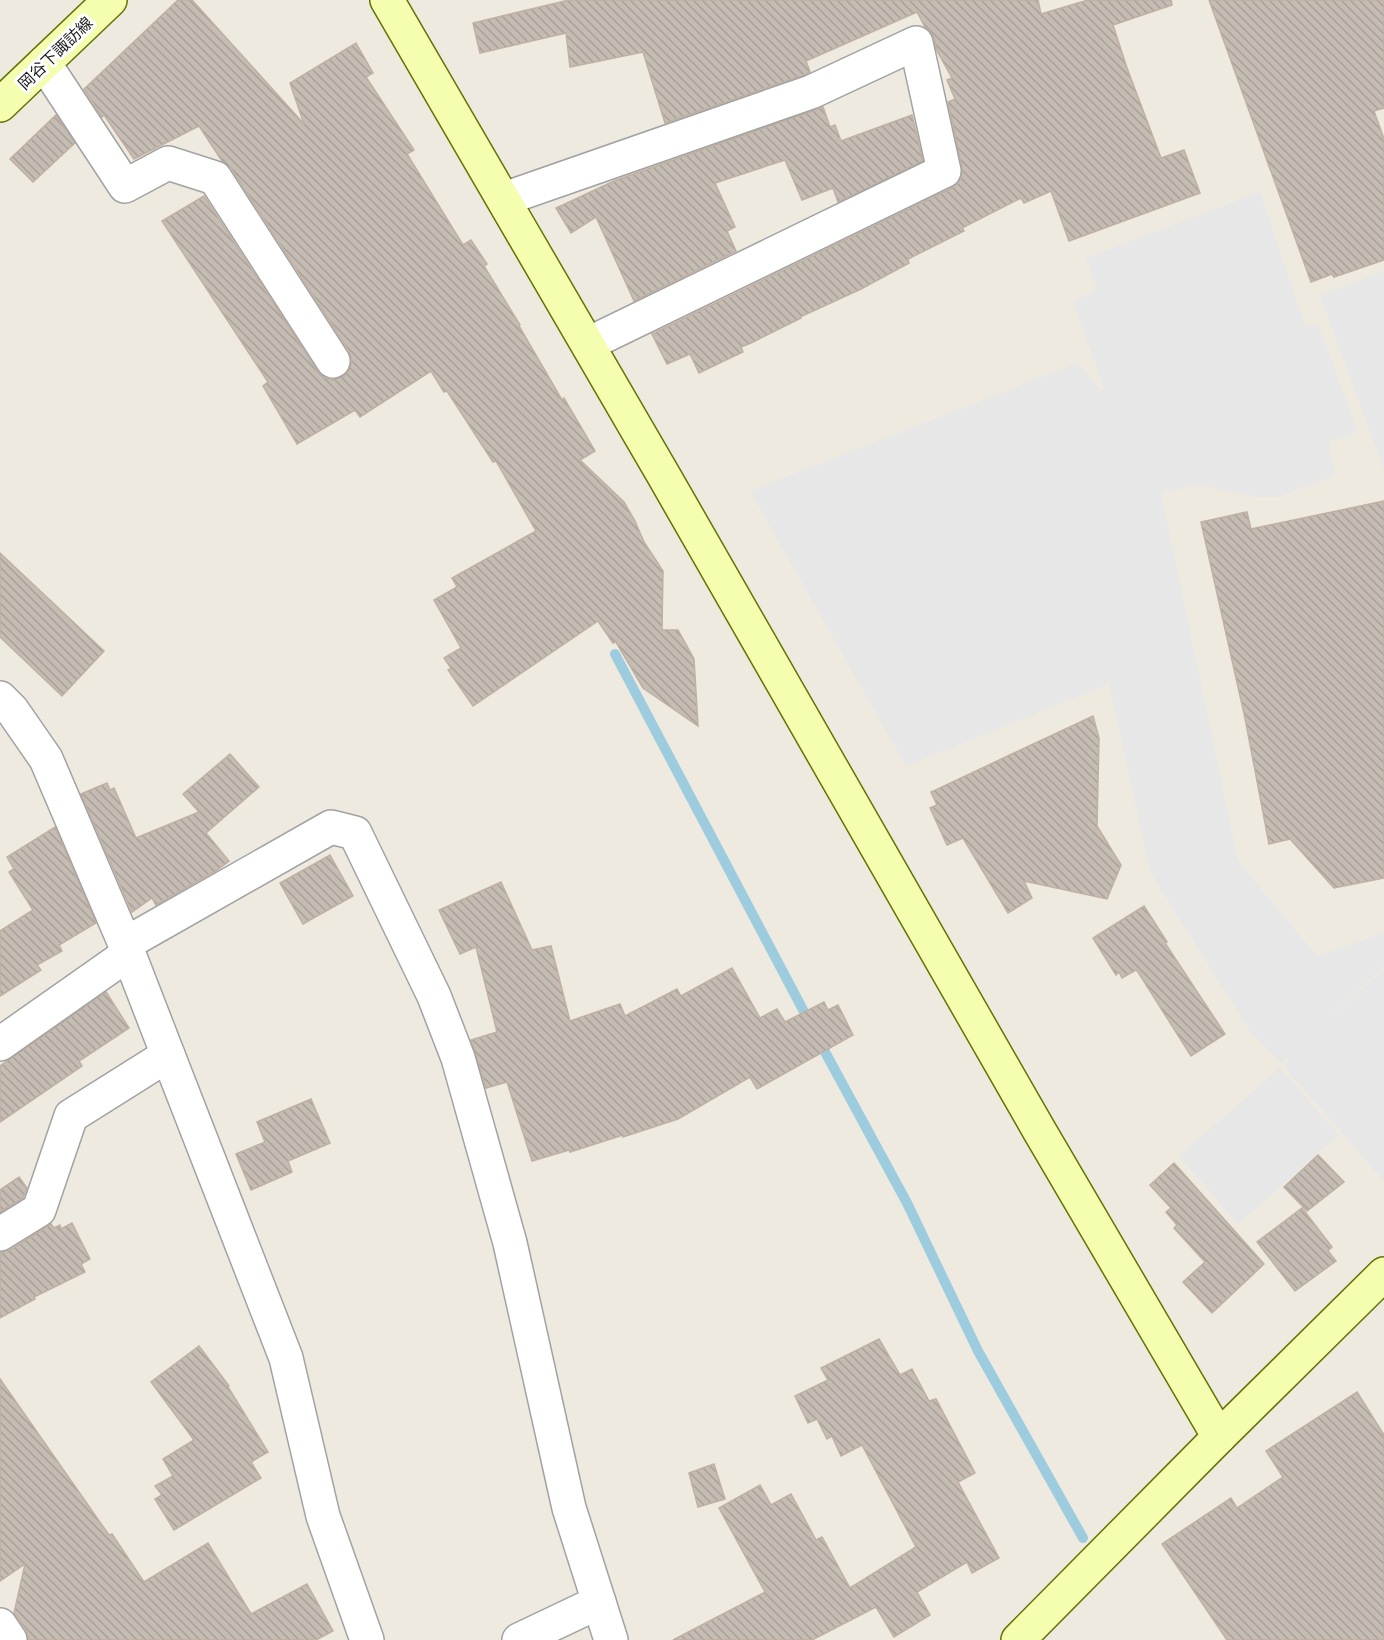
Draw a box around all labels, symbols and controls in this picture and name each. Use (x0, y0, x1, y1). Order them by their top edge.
street label: 岡谷下諏訪線 (15, 14, 97, 94)

